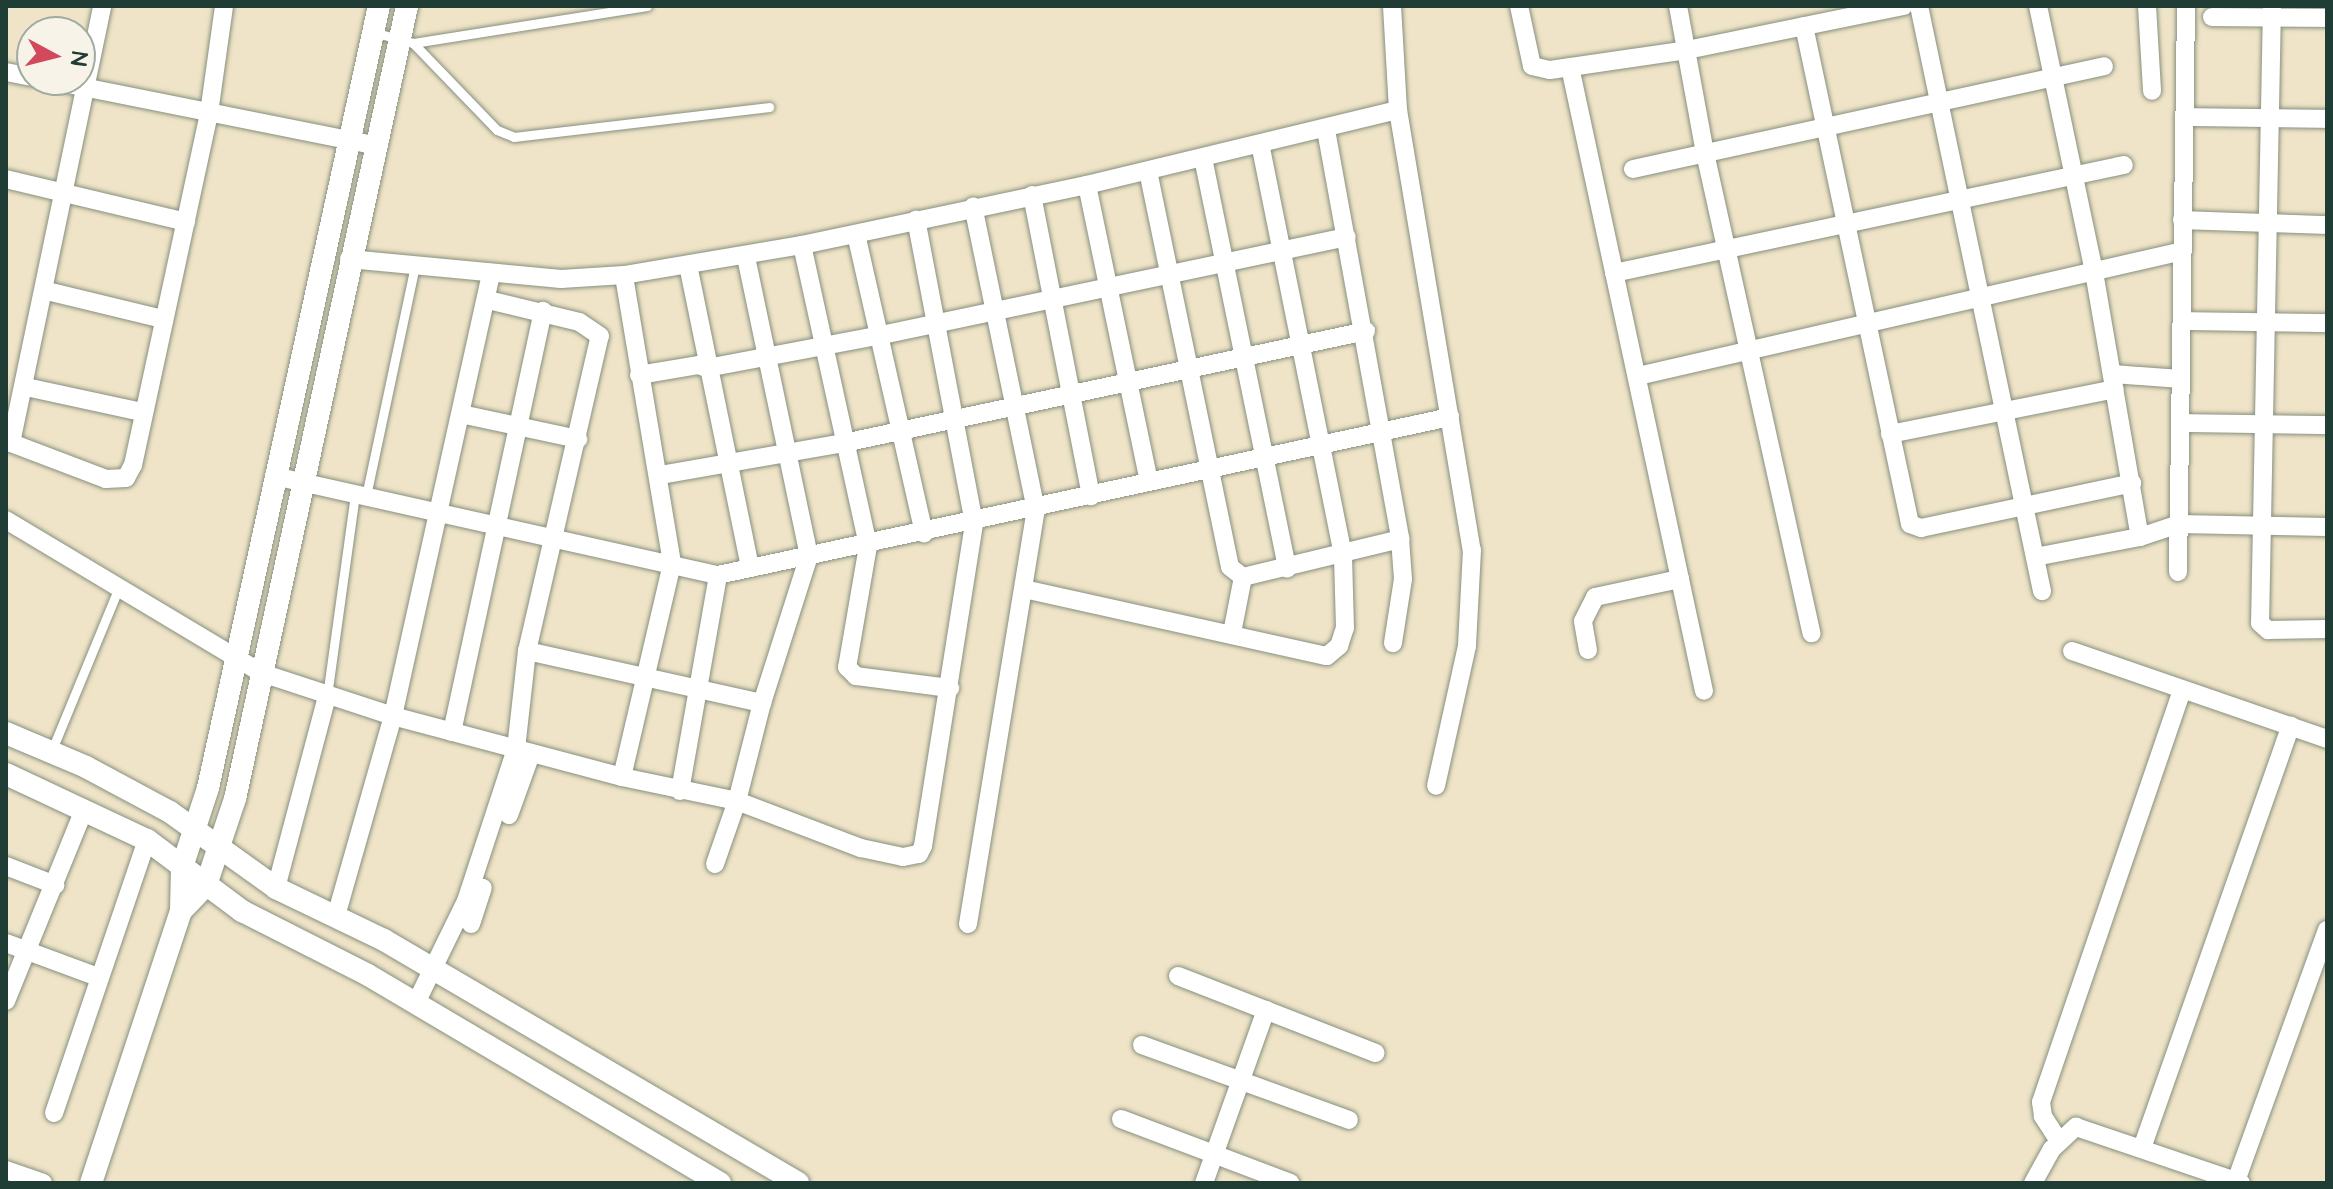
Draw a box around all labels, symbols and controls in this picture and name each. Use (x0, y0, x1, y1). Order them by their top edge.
north arrow (16, 16, 96, 96)
text: N (62, 50, 95, 67)

